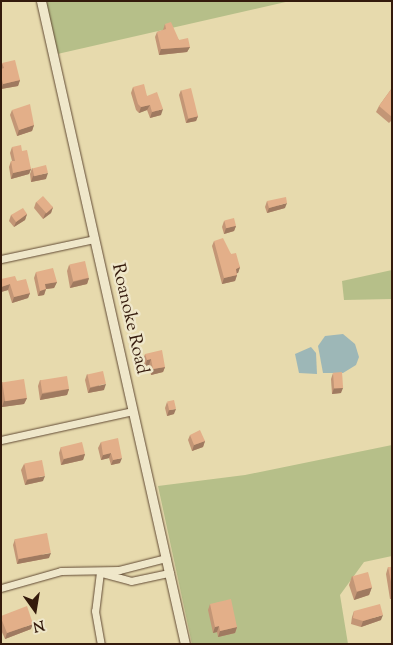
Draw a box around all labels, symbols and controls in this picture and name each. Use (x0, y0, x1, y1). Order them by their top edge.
street label: Roanoke Road (106, 262, 152, 376)
north arrow (10, 585, 60, 635)
text: N (31, 614, 46, 636)

